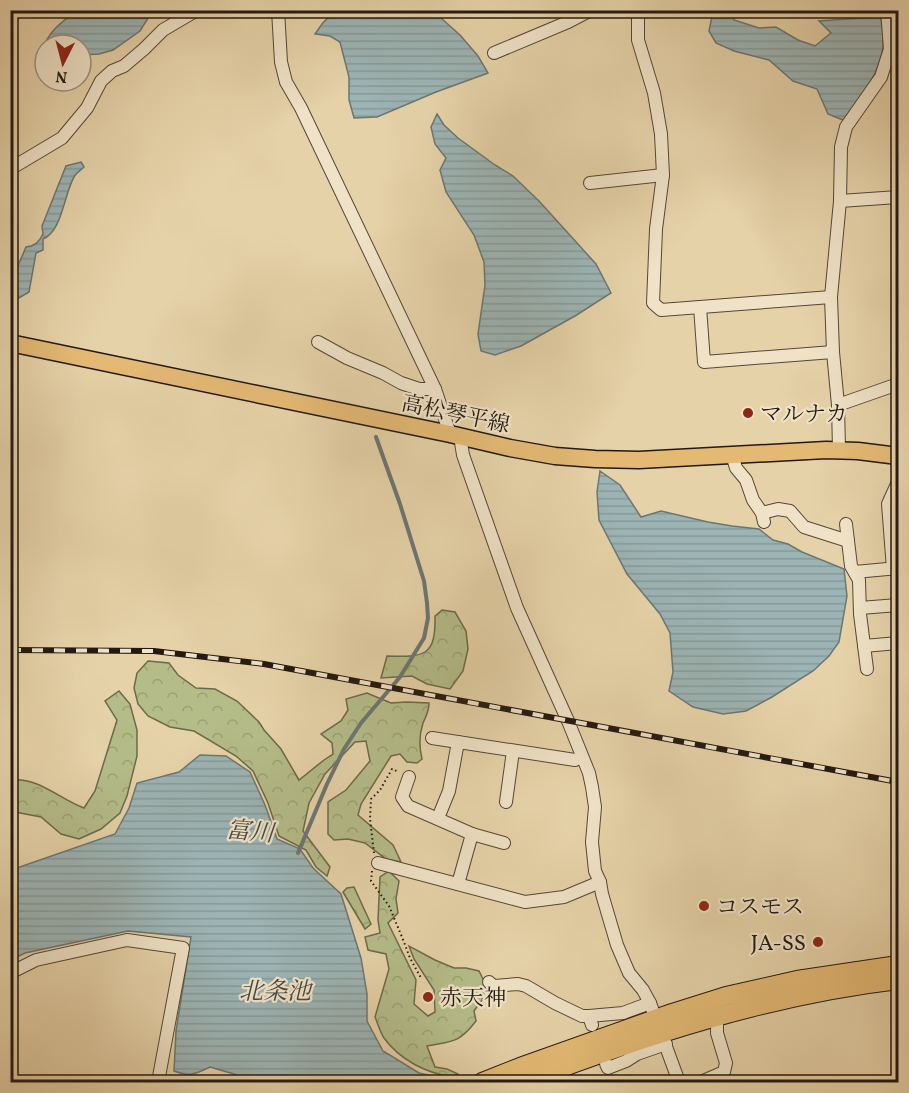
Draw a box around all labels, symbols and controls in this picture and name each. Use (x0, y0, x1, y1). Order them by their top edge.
north arrow (33, 33, 93, 93)
text: N (54, 64, 69, 87)
street label: 高松琴平線 (398, 389, 513, 442)
place label: マルナカ (760, 400, 848, 431)
marker: マルナカ (741, 406, 755, 420)
water label: 富川 (224, 814, 278, 852)
place label: コスモス (716, 893, 804, 924)
marker: コスモス (697, 899, 711, 913)
place label: JA-SS (751, 929, 806, 960)
marker: JA-SS (811, 935, 825, 949)
water label: 北条池 (239, 976, 314, 1010)
place label: 赤天神 (440, 984, 506, 1015)
marker: 赤天神 (421, 990, 435, 1004)

